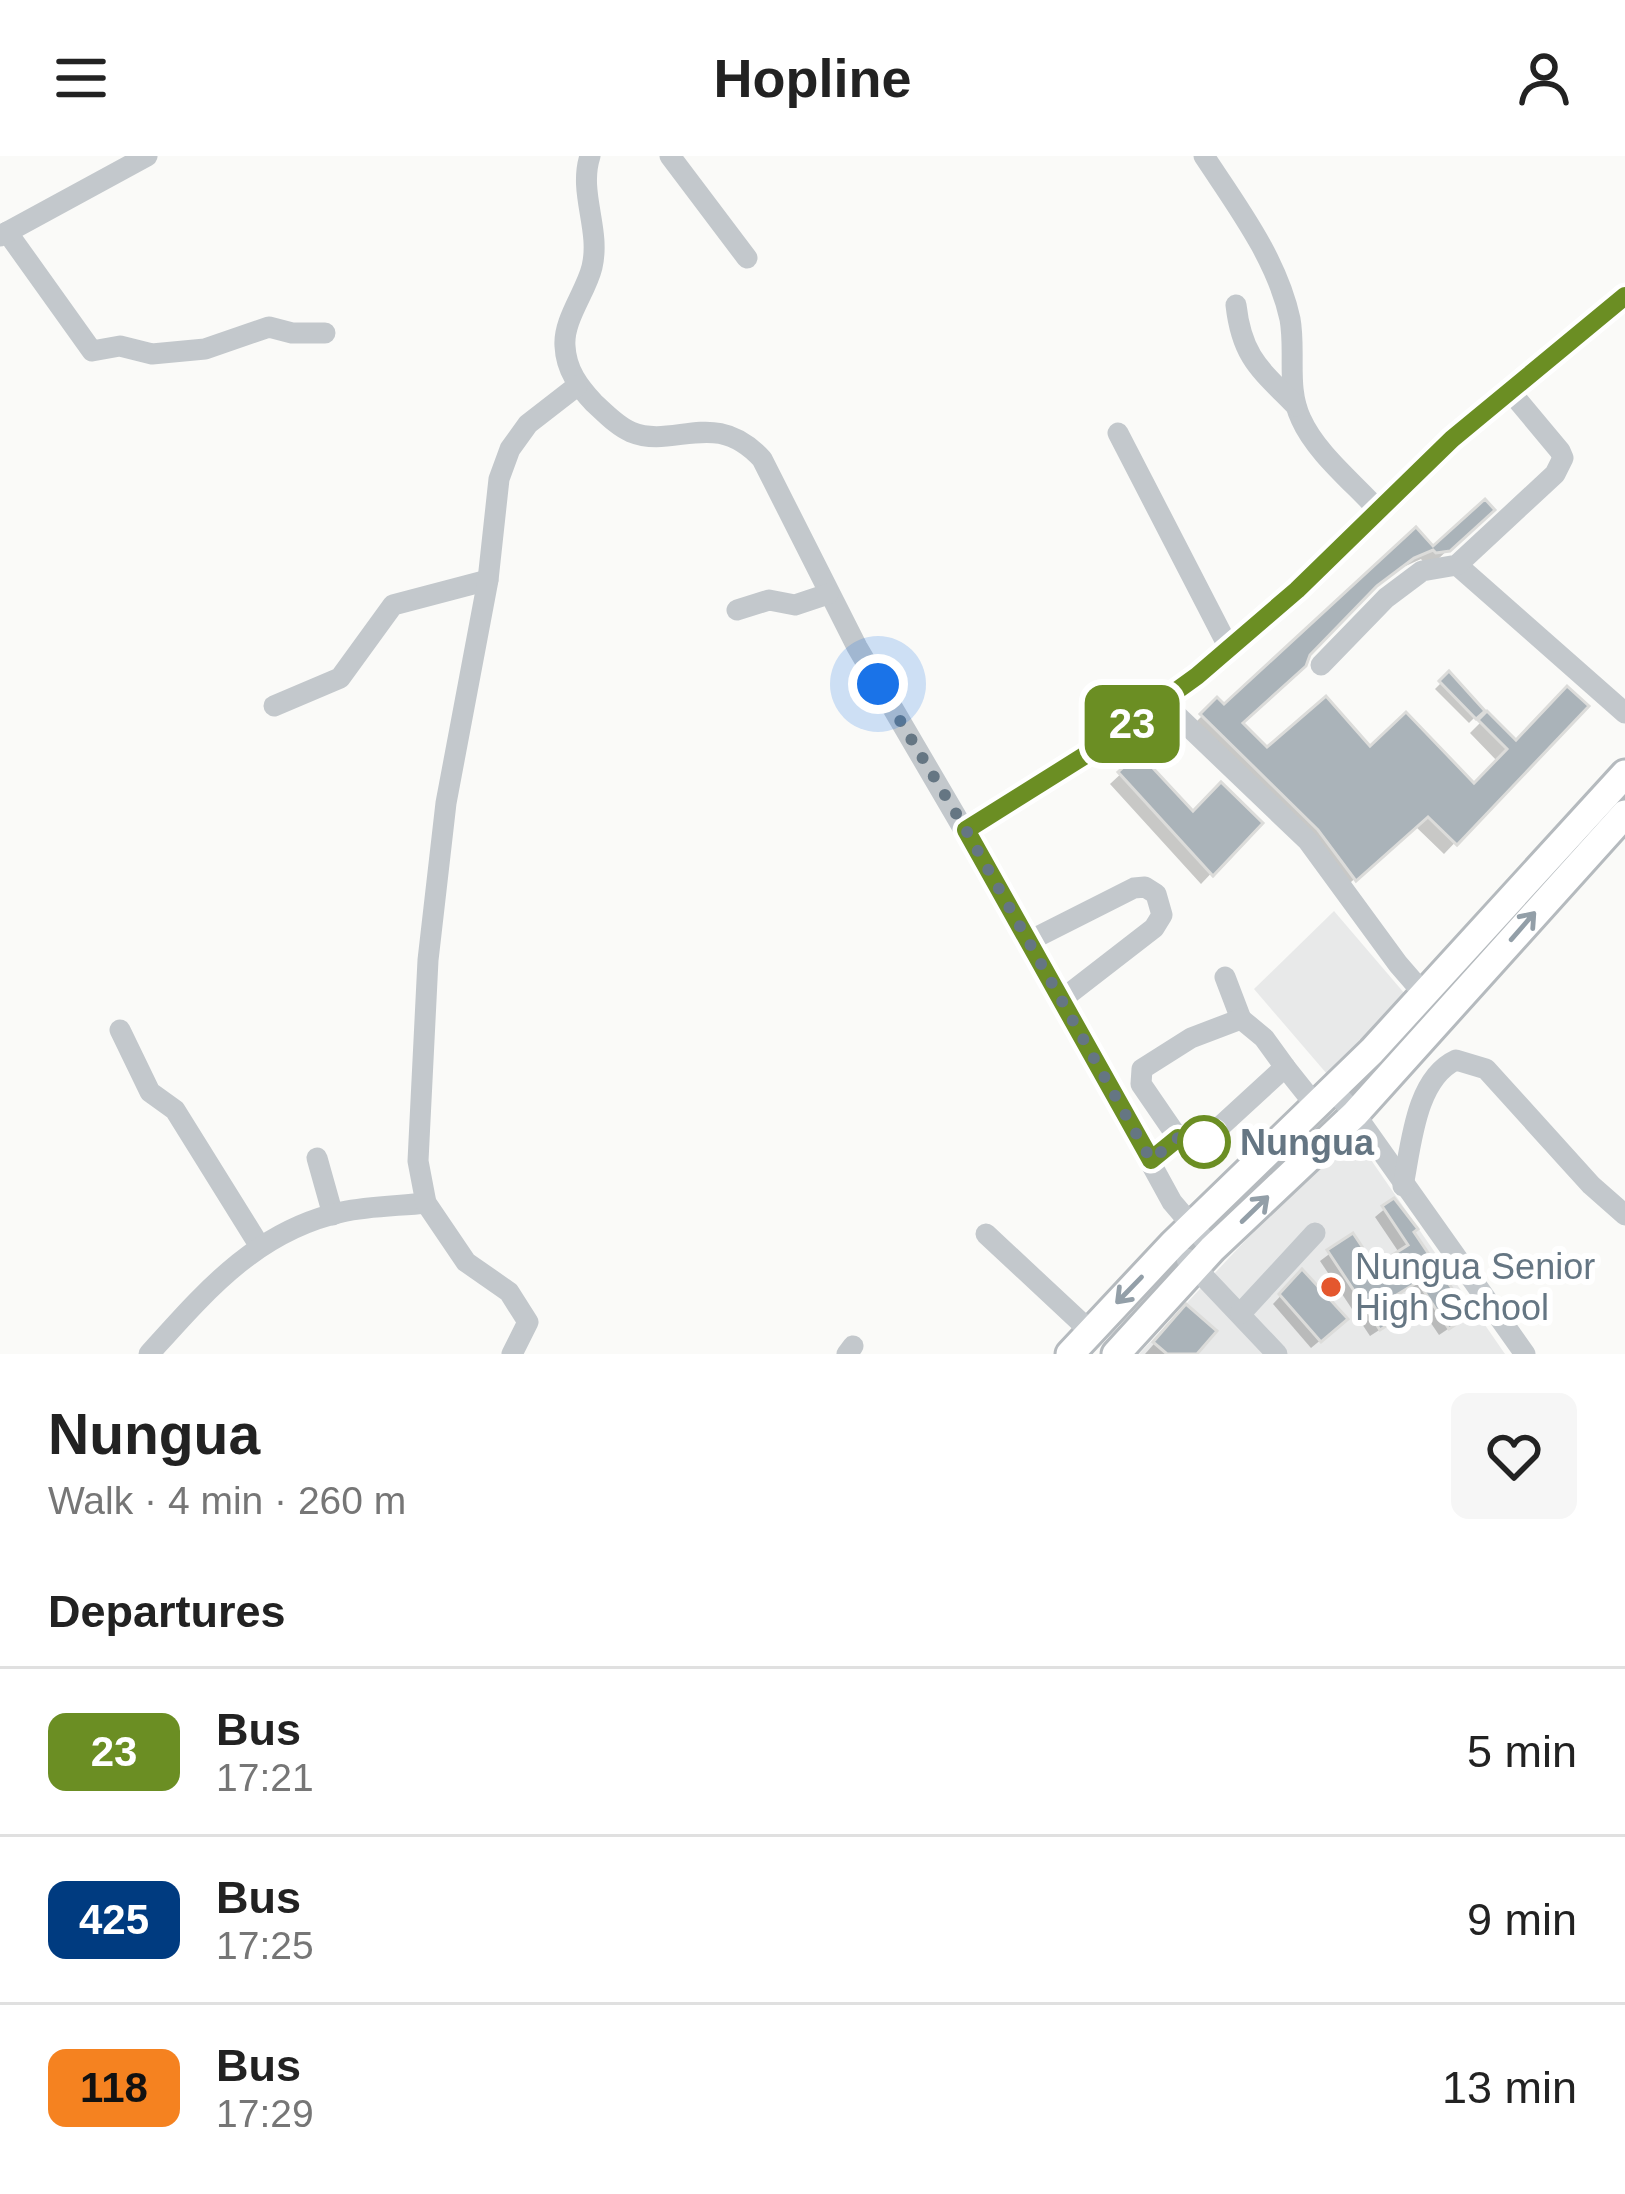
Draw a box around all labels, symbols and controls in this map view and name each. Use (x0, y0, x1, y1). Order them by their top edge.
icon: menu (48, 45, 114, 111)
icon: person (1511, 45, 1577, 111)
text: Hopline (714, 48, 912, 108)
your location (848, 654, 908, 714)
line badge: 23 (1078, 685, 1186, 763)
text: 23 (1109, 700, 1155, 747)
one-way arrow (1509, 911, 1536, 942)
marker: Nungua (1179, 1117, 1229, 1167)
place label: Nungua (1240, 1122, 1375, 1163)
one-way arrow (1239, 1195, 1269, 1223)
place label: Nungua Senior High School (1355, 1246, 1595, 1328)
one-way arrow (1116, 1274, 1143, 1304)
marker: Nungua Senior High School (1318, 1274, 1344, 1300)
button: heart (1451, 1393, 1577, 1519)
text: Nungua (48, 1402, 260, 1466)
text: Walk · 4 min · 260 m (48, 1479, 406, 1522)
text: Departures (48, 1586, 286, 1637)
text: Bus (216, 1704, 301, 1755)
text: 5 min (1467, 1726, 1577, 1777)
text: 23 (91, 1728, 137, 1775)
text: 17:21 (216, 1756, 314, 1799)
text: Bus (216, 1872, 301, 1923)
text: 9 min (1467, 1894, 1577, 1945)
text: 425 (79, 1896, 149, 1943)
text: 17:25 (216, 1924, 314, 1967)
text: Bus (216, 2040, 301, 2091)
text: 13 min (1442, 2062, 1577, 2113)
text: 118 (80, 2064, 148, 2111)
text: 17:29 (216, 2092, 314, 2135)

